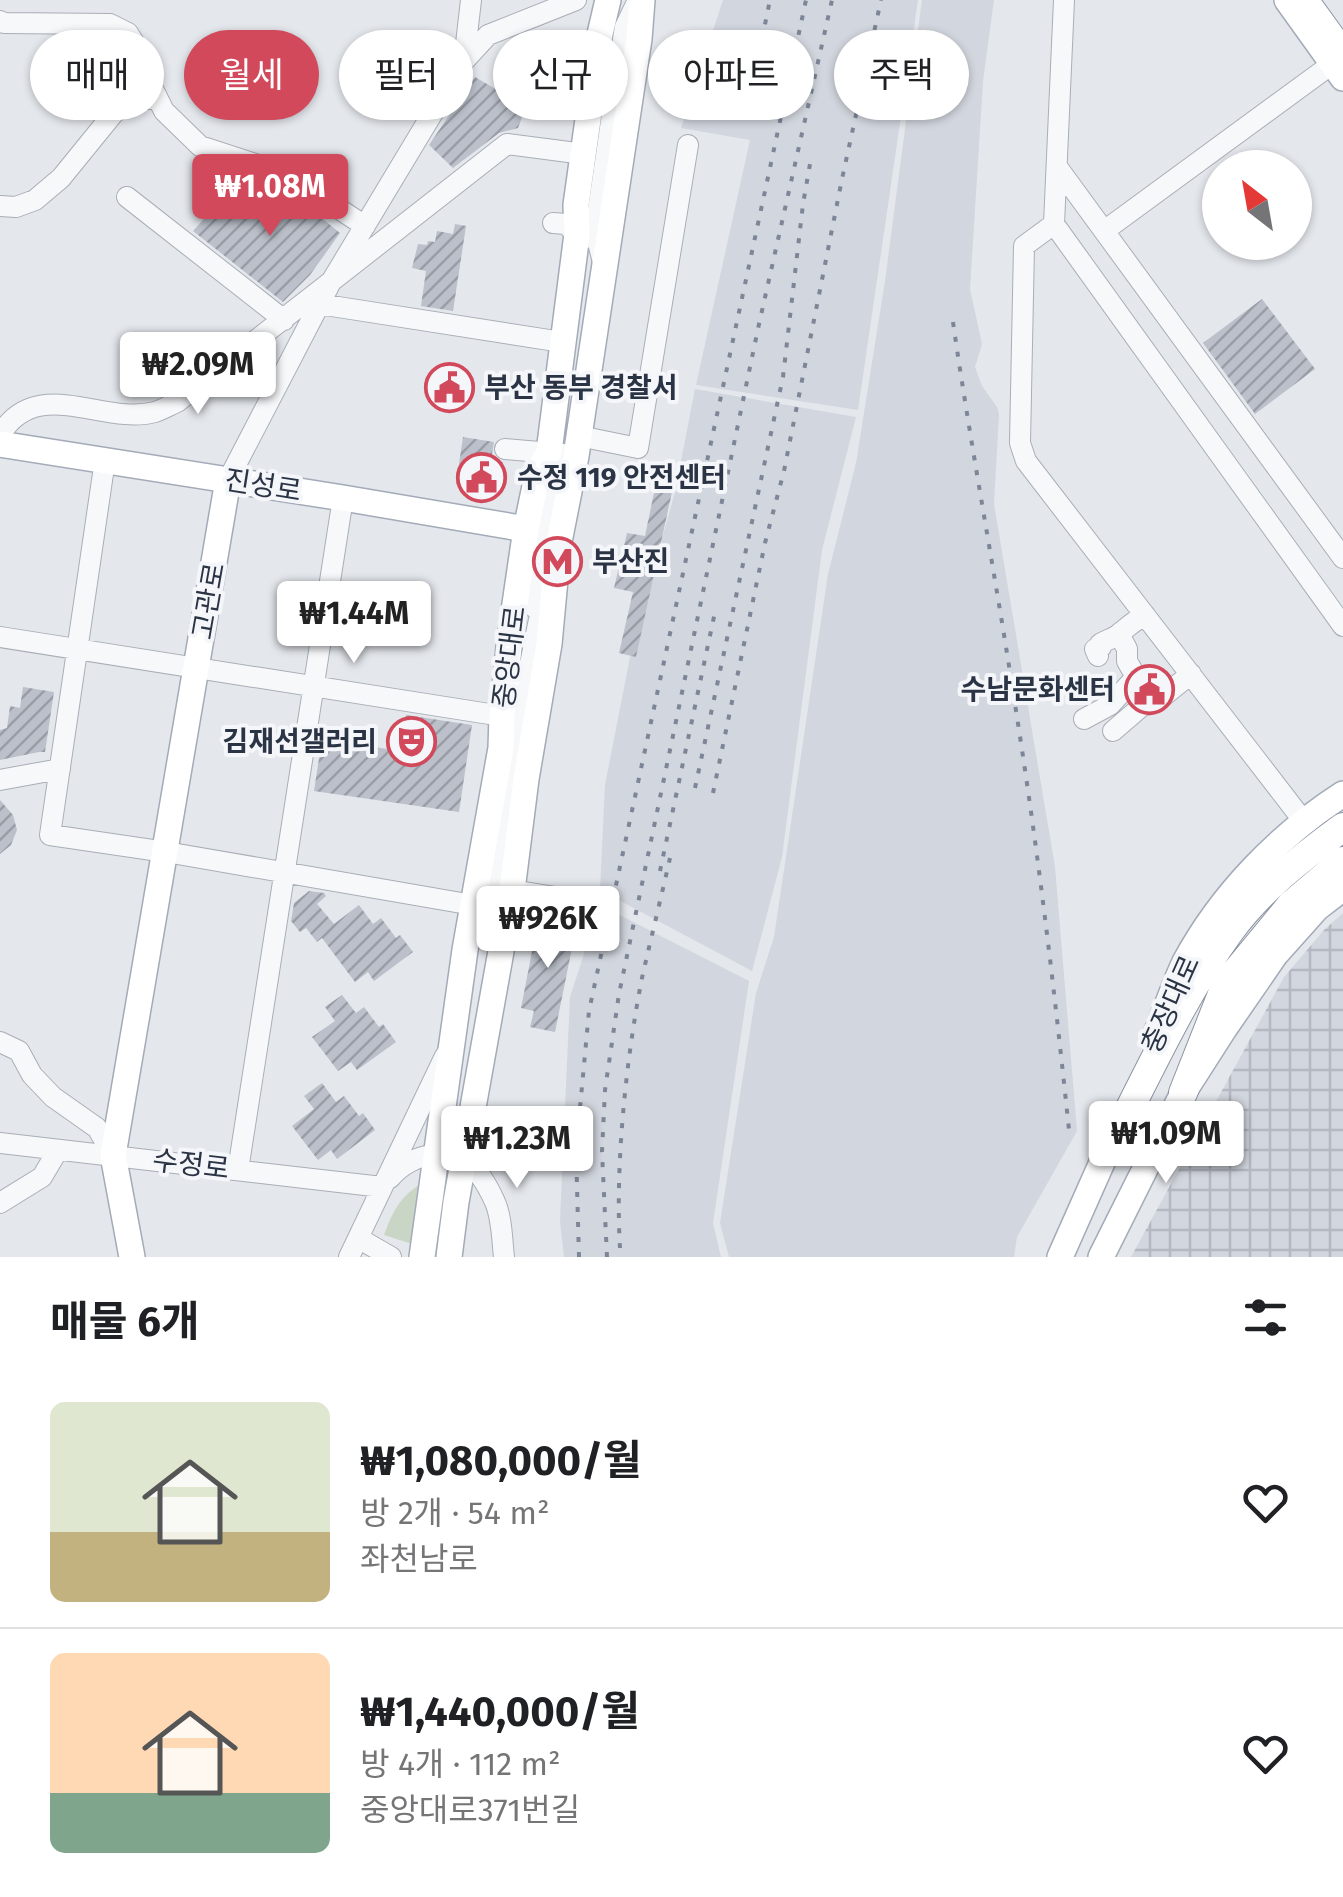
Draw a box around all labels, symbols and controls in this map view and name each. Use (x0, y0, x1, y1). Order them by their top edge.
chip: 매매 (30, 30, 164, 120)
chip: 월세 (184, 30, 319, 120)
chip: 필터 (339, 30, 473, 120)
chip: 신규 (493, 30, 628, 120)
chip: 아파트 (648, 30, 814, 120)
chip: 주택 (834, 30, 969, 120)
north arrow (1202, 150, 1312, 260)
map controls (1202, 150, 1312, 260)
pin: ₩1.08M (189, 154, 351, 239)
text: ₩1.08M (214, 167, 326, 205)
pin: ₩2.09M (117, 332, 279, 417)
text: ₩2.09M (142, 345, 254, 383)
public building icon: 부산 동부 경찰서 (423, 361, 475, 413)
place label: 부산 동부 경찰서 (484, 371, 678, 404)
public building icon: 수정 119 안전센터 (456, 451, 508, 503)
place label: 수정 119 안전센터 (517, 461, 726, 494)
street label: 진성로 (222, 463, 304, 508)
metro station icon: 부산진 (531, 535, 583, 587)
place label: 부산진 (592, 545, 669, 578)
street label: 고관로 (186, 560, 231, 642)
pin: ₩1.44M (273, 581, 435, 666)
text: ₩1.44M (299, 594, 409, 632)
street label: 중앙대로 (487, 604, 532, 710)
public building icon: 수남문화센터 (1124, 663, 1176, 715)
place label: 수남문화센터 (960, 673, 1115, 706)
theatre icon: 김재선갤러리 (386, 715, 438, 767)
place label: 김재선갤러리 (222, 725, 377, 758)
pin: ₩926K (478, 886, 618, 971)
text: ₩926K (498, 899, 598, 937)
street label: 충장대로 (1134, 950, 1206, 1058)
pin: ₩1.09M (1085, 1101, 1247, 1186)
pin: ₩1.23M (436, 1106, 598, 1191)
text: ₩1.09M (1111, 1114, 1221, 1152)
text: ₩1.23M (463, 1119, 571, 1157)
street label: 수정로 (151, 1143, 231, 1186)
icon: filters (1238, 1290, 1293, 1345)
text: 매물 6개 (50, 1297, 200, 1347)
text: ₩1,080,000/월 (360, 1436, 642, 1486)
icon: home (130, 1442, 250, 1562)
icon: heart (1238, 1475, 1293, 1530)
text: 방 2개 · 54 m² (360, 1494, 549, 1532)
text: 좌천남로 (360, 1540, 478, 1578)
text: ₩1,440,000/월 (360, 1687, 640, 1737)
icon: home (130, 1693, 250, 1813)
icon: heart (1238, 1726, 1293, 1781)
text: 방 4개 · 112 m² (360, 1745, 561, 1783)
text: 중앙대로371번길 (360, 1791, 580, 1829)

